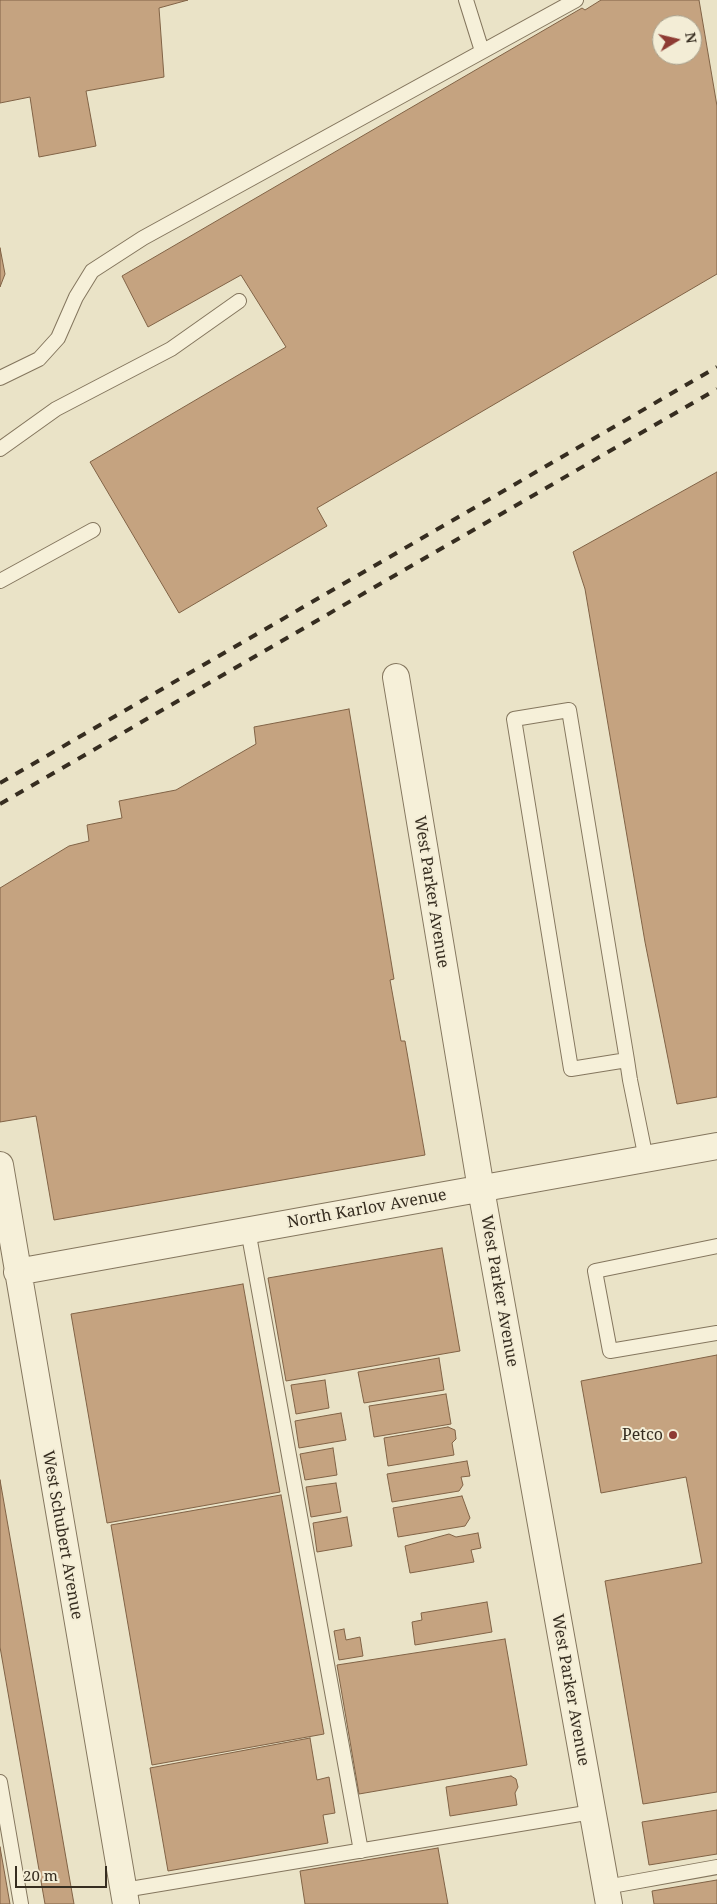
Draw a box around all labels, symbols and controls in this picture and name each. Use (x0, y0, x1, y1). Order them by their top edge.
north arrow (652, 15, 702, 65)
text: N (681, 31, 702, 45)
street label: West Parker Avenue (409, 814, 453, 970)
street label: North Karlov Avenue (286, 1186, 448, 1232)
street label: West Parker Avenue (476, 1213, 522, 1369)
place label: Petco (622, 1425, 663, 1445)
marker: Petco (667, 1429, 679, 1441)
street label: West Schubert Avenue (38, 1449, 86, 1621)
street label: West Parker Avenue (547, 1612, 593, 1768)
scale bar (18, 1856, 110, 1888)
text: 20 m (23, 1865, 58, 1885)

